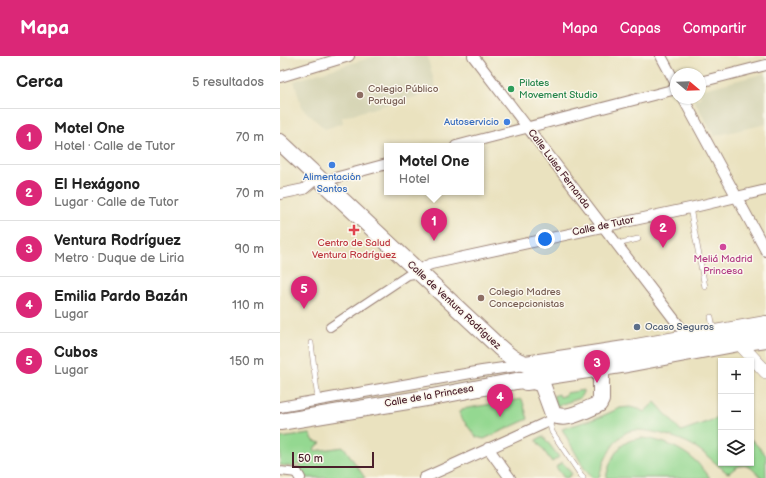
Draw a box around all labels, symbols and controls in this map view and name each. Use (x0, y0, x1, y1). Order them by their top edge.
text: Mapa (20, 17, 69, 40)
text: Mapa (562, 20, 598, 37)
text: Capas (620, 20, 661, 37)
text: Compartir (683, 20, 746, 37)
north arrow (670, 68, 706, 104)
text: Cerca (16, 72, 63, 92)
text: 5 resultados (192, 74, 264, 90)
place label: Pilates Movement Studio (519, 77, 598, 101)
place label: Colegio Público Portugal (368, 83, 439, 107)
marker: Pilates Movement Studio (506, 84, 516, 94)
marker: Colegio Público Portugal (355, 90, 365, 100)
place label: Autoservicio (444, 116, 499, 128)
marker: Autoservicio (502, 117, 512, 127)
text: Motel One (54, 119, 125, 138)
street label: Calle Luisa Fernanda (525, 127, 593, 211)
text: 1 (26, 129, 32, 145)
text: 70 m (236, 129, 264, 145)
text: Hotel · Calle de Tutor (54, 138, 175, 154)
popup (384, 143, 484, 195)
text: Motel One (399, 152, 469, 171)
marker: Alimentación Santos (327, 160, 337, 170)
place label: Alimentación Santos (303, 171, 361, 195)
text: Hotel (399, 171, 430, 187)
text: El Hexágono (54, 175, 140, 194)
text: 2 (25, 185, 33, 201)
text: 70 m (236, 185, 264, 201)
text: Lugar · Calle de Tutor (54, 194, 178, 210)
pin: 1 (421, 208, 447, 241)
street label: Calle de Tutor (571, 214, 635, 238)
pin: 2 (650, 215, 676, 248)
marker: Centro de Salud Ventura Rodríguez (348, 224, 360, 236)
your location (535, 229, 555, 249)
text: Ventura Rodríguez (54, 231, 181, 250)
place label: Centro de Salud Ventura Rodríguez (312, 237, 396, 261)
text: 3 (25, 241, 33, 257)
text: 90 m (235, 241, 264, 257)
marker: Meliá Madrid Princesa (718, 242, 728, 252)
text: Metro · Duque de Liria (54, 250, 184, 266)
place label: Meliá Madrid Princesa (693, 253, 753, 277)
street label: Calle de Ventura Rodríguez (405, 258, 503, 352)
pin: 5 (291, 276, 317, 309)
place label: Colegio Madres Concepcionistas (489, 286, 564, 310)
text: Emilia Pardo Bazán (54, 287, 188, 306)
marker: Colegio Madres Concepcionistas (476, 293, 486, 303)
text: 4 (25, 297, 33, 313)
text: 110 m (232, 297, 264, 313)
text: Lugar (54, 306, 88, 322)
place label: Ocaso Seguros (645, 321, 714, 333)
marker: Ocaso Seguros (632, 322, 642, 332)
text: Cubos (54, 343, 98, 362)
pin: 3 (584, 350, 610, 383)
text: 5 (25, 353, 33, 369)
text: 150 m (230, 353, 264, 369)
map controls (718, 358, 754, 466)
button: + (718, 358, 754, 394)
text: Lugar (54, 362, 88, 378)
street label: Calle de la Princesa (383, 382, 475, 410)
pin: 4 (487, 384, 513, 417)
button: − (718, 394, 754, 430)
button: layers (718, 430, 754, 466)
scale bar (292, 450, 374, 469)
text: 50 m (298, 452, 323, 465)

